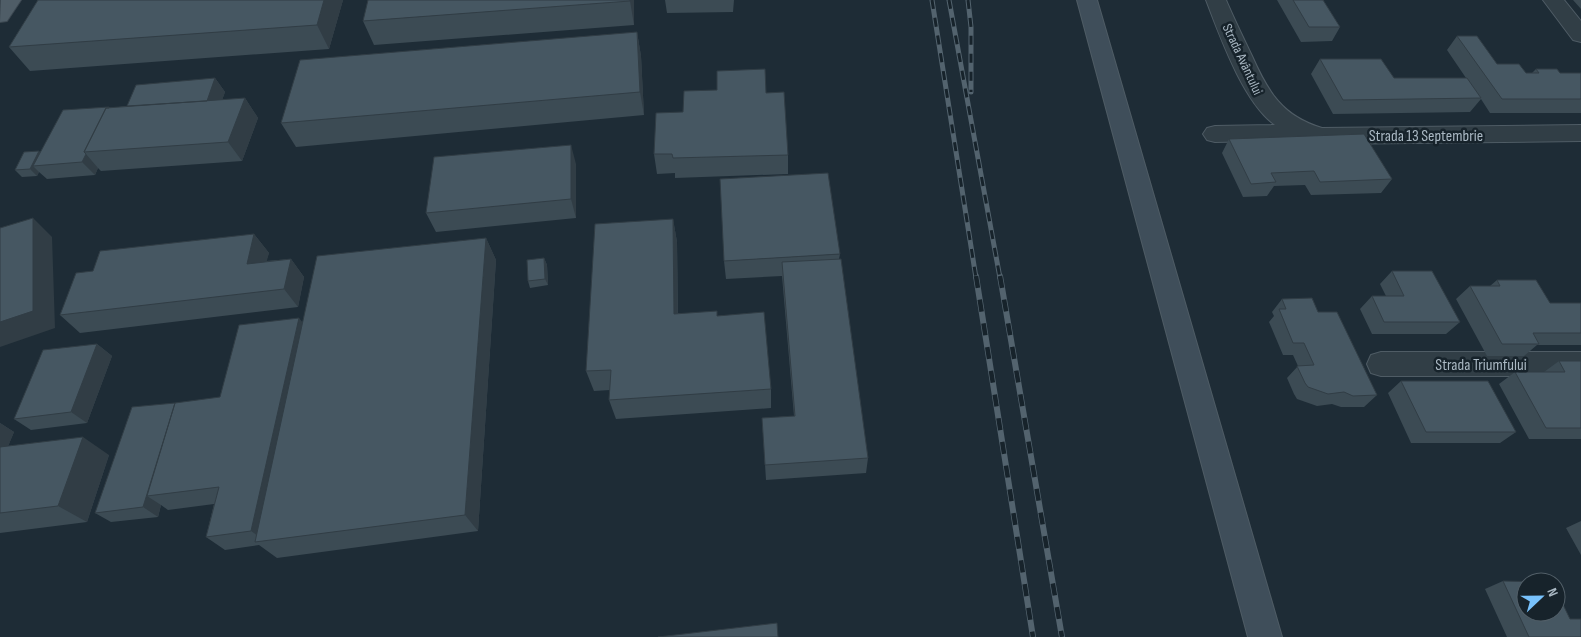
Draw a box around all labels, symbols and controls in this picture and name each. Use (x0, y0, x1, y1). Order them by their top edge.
street label: Strada Avântului (1219, 21, 1266, 98)
street label: Strada 13 Septembrie (1369, 127, 1483, 146)
street label: Strada Triumfului (1435, 356, 1527, 375)
north arrow (1516, 572, 1566, 622)
text: N (1543, 586, 1562, 599)

